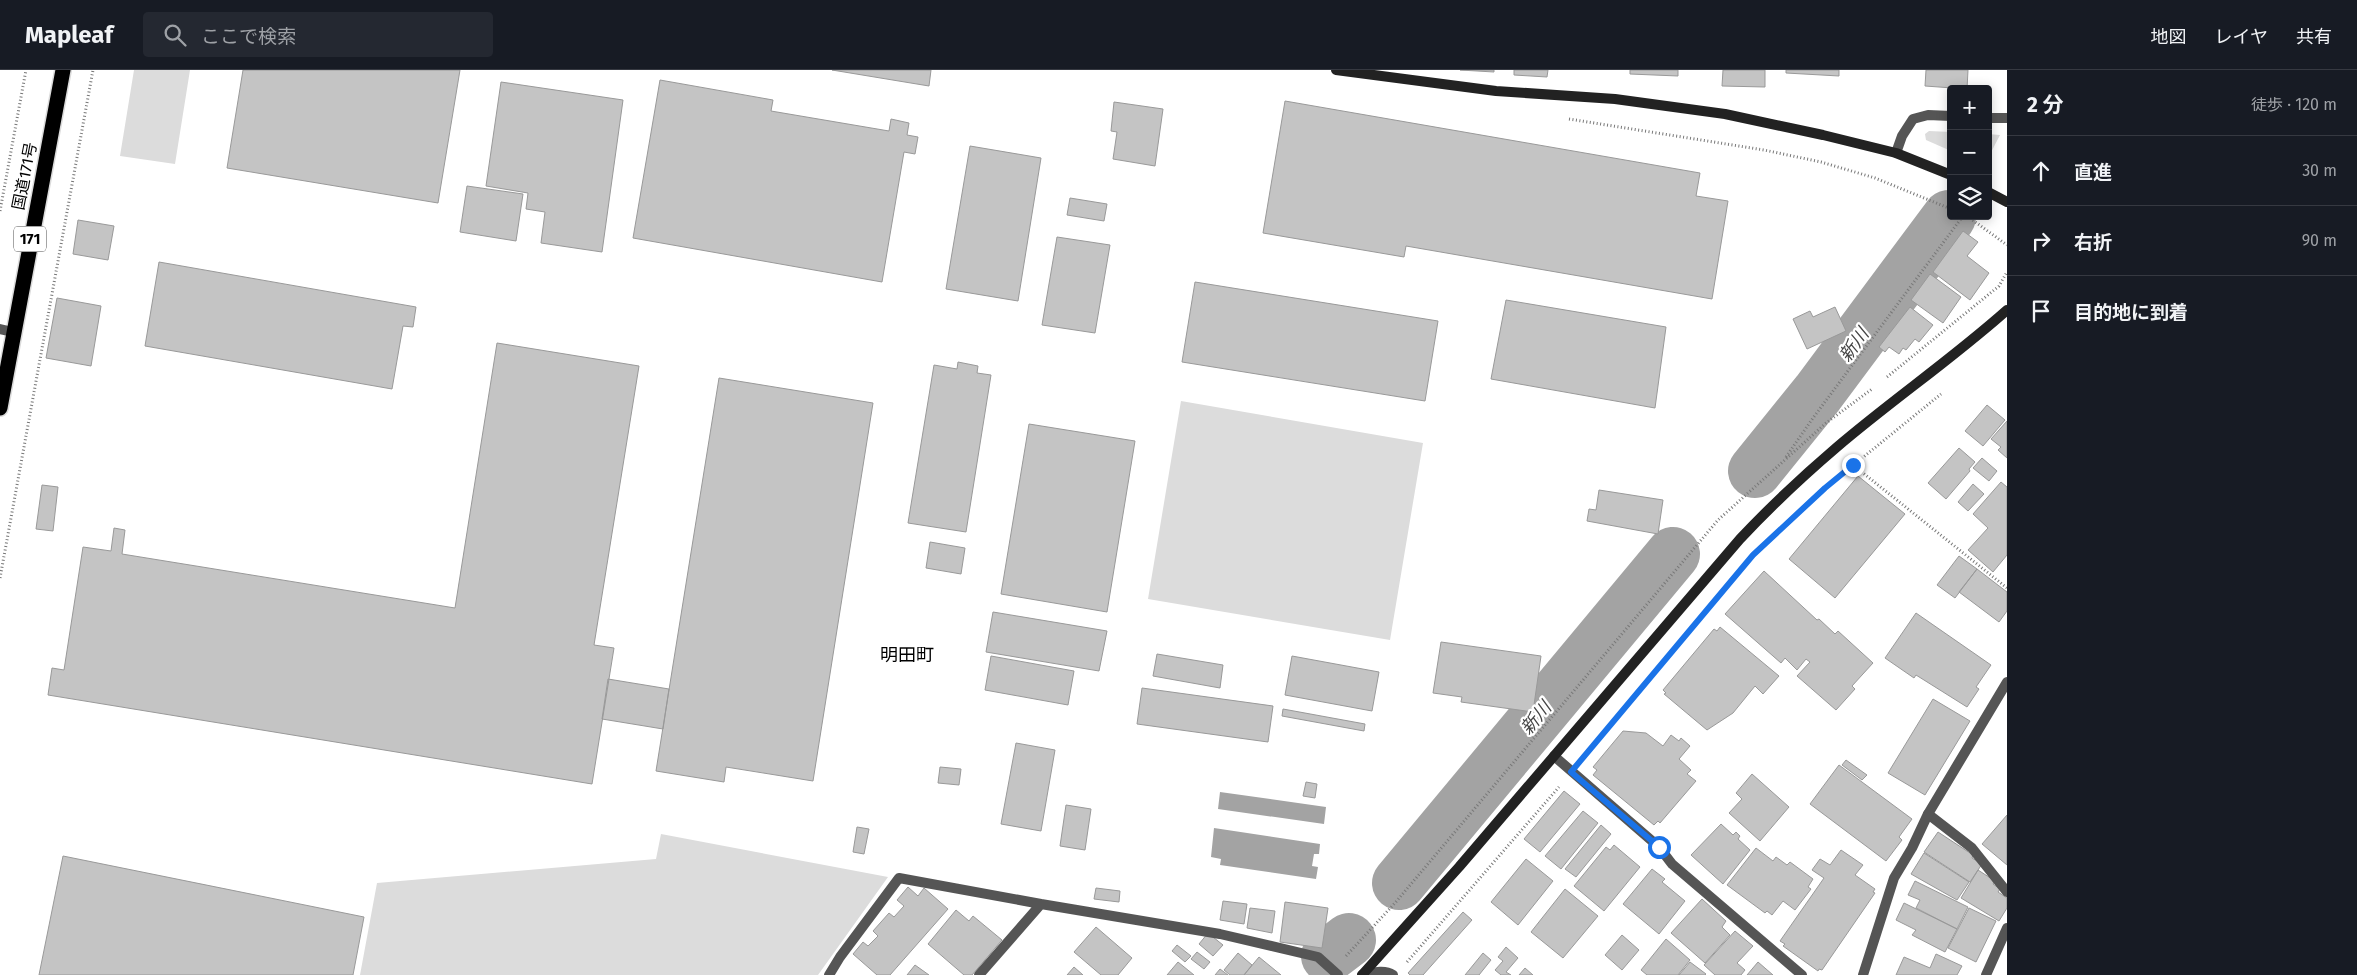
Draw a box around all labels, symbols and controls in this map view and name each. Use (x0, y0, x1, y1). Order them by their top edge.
search box (143, 12, 493, 57)
text: Mapleaf (25, 21, 113, 49)
icon: search (161, 21, 189, 49)
text: ここで検索 (201, 25, 296, 48)
text: 地図 (2151, 26, 2187, 48)
text: レイヤ (2215, 26, 2268, 48)
text: 共有 (2296, 26, 2332, 48)
map controls (1947, 85, 1992, 220)
button: + (1947, 85, 1992, 130)
text: 2 分 (2027, 92, 2064, 118)
text: 徒歩 · 120 m (2251, 95, 2337, 114)
button: − (1947, 130, 1992, 175)
street label: 国道171号 (9, 141, 40, 212)
icon: ahead (2027, 157, 2055, 185)
text: 直進 (2074, 161, 2112, 184)
text: 30 m (2302, 161, 2337, 180)
button: layers (1947, 175, 1992, 220)
road number: 171 (14, 226, 46, 252)
icon: right (2027, 227, 2055, 255)
text: 右折 (2074, 231, 2112, 254)
text: 90 m (2302, 231, 2337, 250)
icon: arrive (2027, 297, 2055, 325)
text: 目的地に到着 (2074, 301, 2188, 324)
water label: 新川 (1835, 322, 1875, 366)
route end (1842, 454, 1865, 477)
district label: 明田町 (880, 644, 934, 666)
water label: 新川 (1516, 696, 1557, 739)
route start (1648, 836, 1671, 859)

